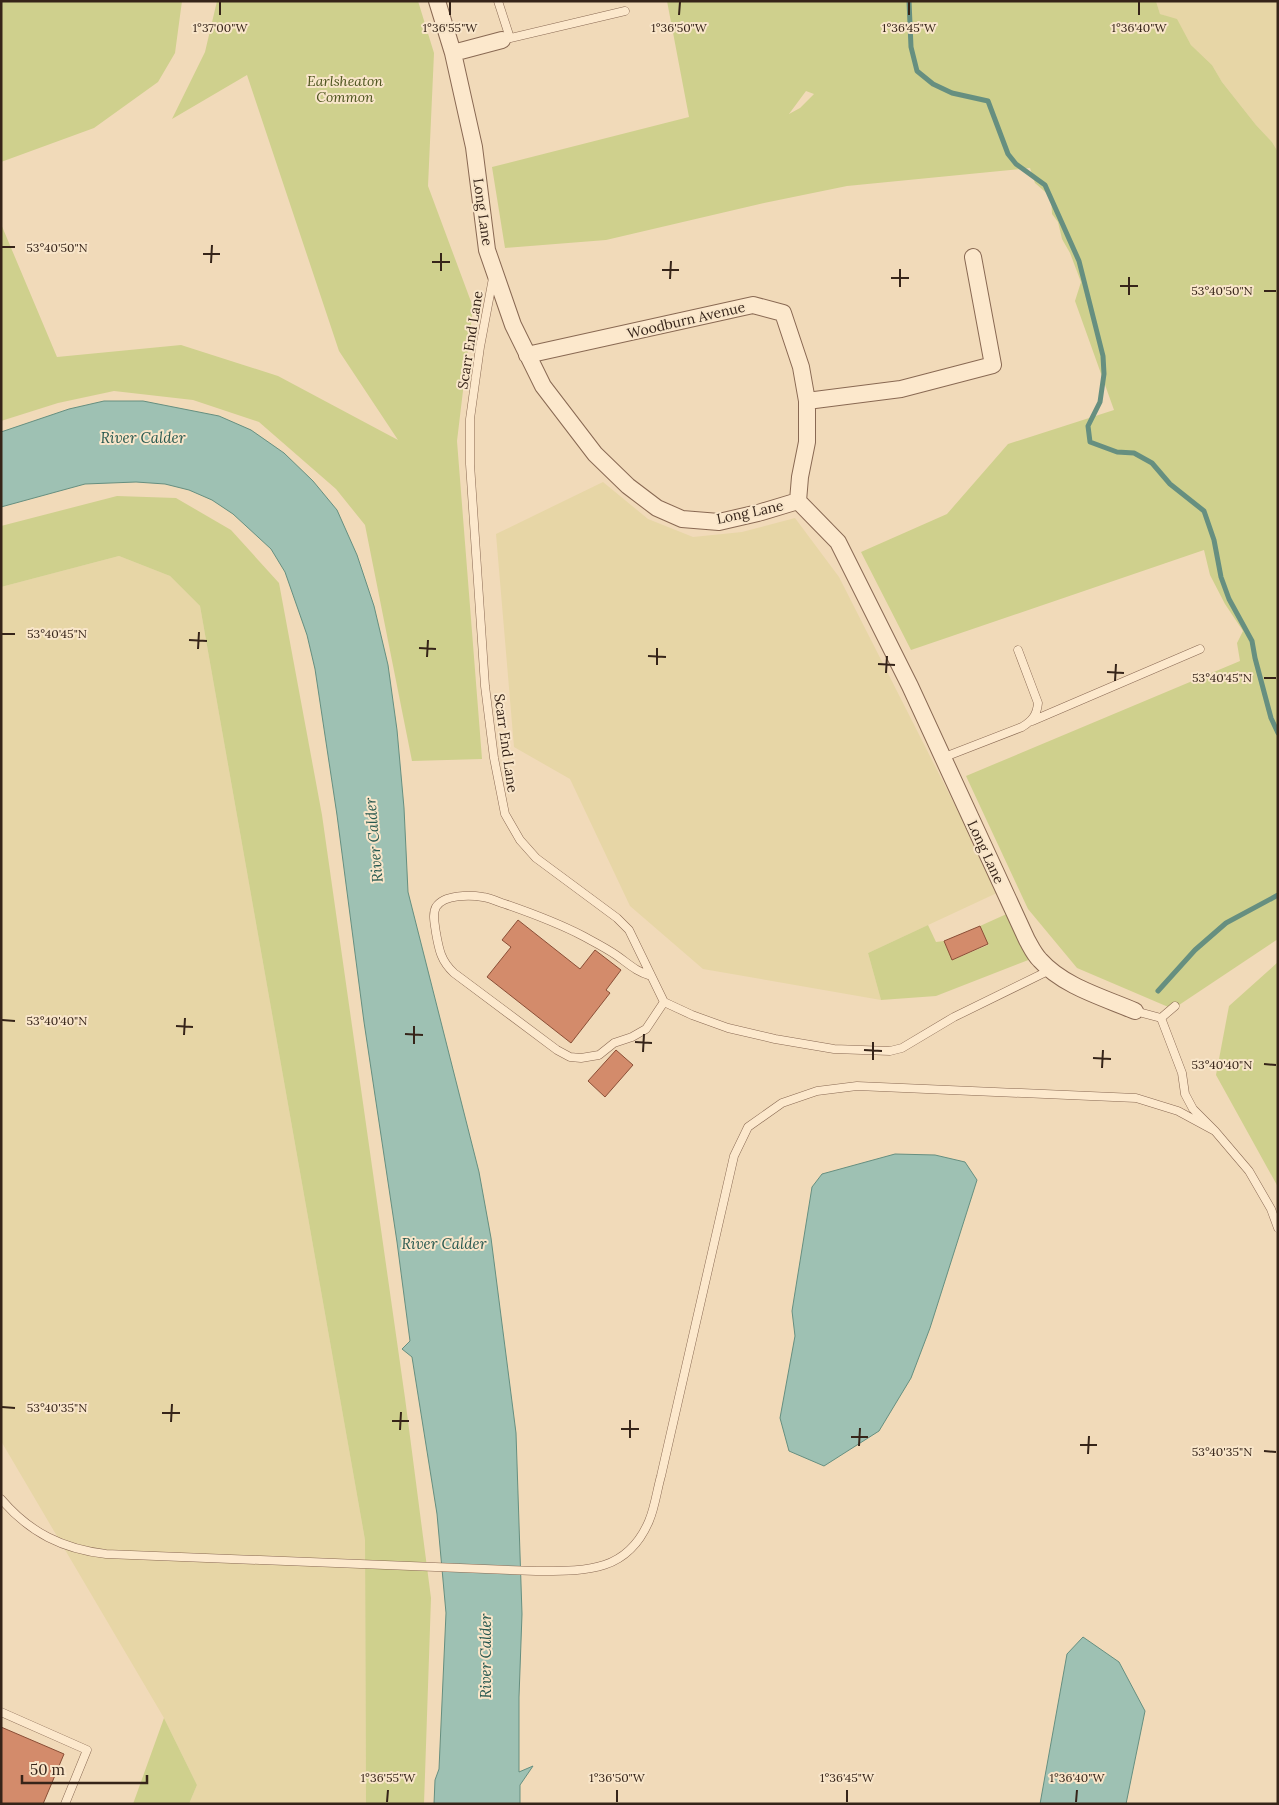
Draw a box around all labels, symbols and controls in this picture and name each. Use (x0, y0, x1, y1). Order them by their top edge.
text: 1°37'00"W (193, 20, 248, 35)
text: 1°36'55"W (423, 20, 478, 35)
text: 1°36'50"W (651, 20, 708, 35)
text: 1°36'45"W (882, 20, 937, 35)
text: 1°36'40"W (1112, 20, 1167, 35)
park label: Earlsheaton Common (307, 72, 383, 106)
street label: Long Lane (469, 177, 497, 247)
text: 53°40'50"N (26, 240, 88, 255)
text: 53°40'50"N (1191, 283, 1253, 298)
street label: Scarr End Lane (453, 289, 487, 390)
street label: Woodburn Avenue (625, 298, 747, 342)
water label: River Calder (100, 428, 186, 447)
street label: Long Lane (715, 496, 785, 528)
text: 53°40'45"N (27, 626, 87, 641)
text: 53°40'45"N (1192, 670, 1252, 685)
street label: Scarr End Lane (490, 693, 522, 794)
water label: River Calder (360, 797, 387, 883)
street label: Long Lane (963, 817, 1009, 887)
text: 53°40'40"N (27, 1013, 87, 1028)
text: 53°40'40"N (1192, 1057, 1252, 1072)
water label: River Calder (401, 1234, 487, 1253)
text: 53°40'35"N (27, 1400, 87, 1415)
text: 53°40'35"N (1192, 1444, 1252, 1459)
water label: River Calder (476, 1613, 495, 1699)
scale bar (22, 1752, 148, 1784)
text: 50 m (30, 1760, 65, 1779)
text: 1°36'55"W (361, 1770, 416, 1785)
text: 1°36'50"W (589, 1770, 646, 1785)
text: 1°36'45"W (820, 1770, 875, 1785)
text: 1°36'40"W (1050, 1770, 1105, 1785)

